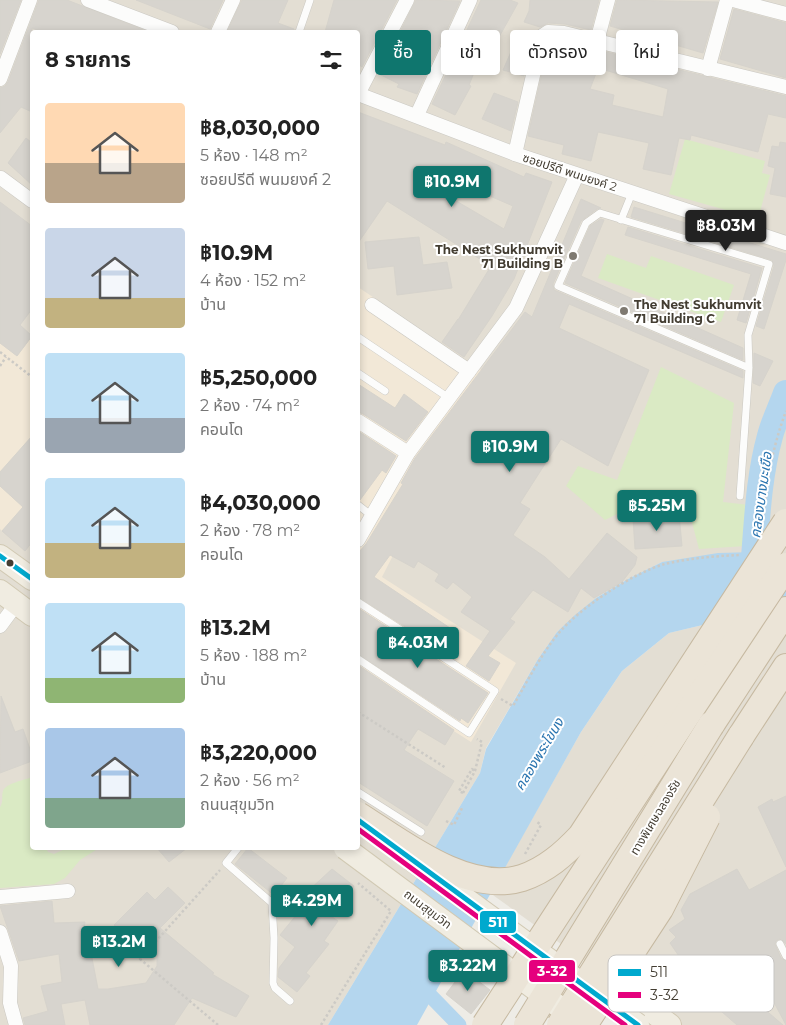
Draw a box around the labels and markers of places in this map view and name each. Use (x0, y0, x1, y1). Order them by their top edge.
pin: ฿10.9M (411, 166, 493, 208)
pin: ฿8.03M (685, 210, 767, 252)
place label: The Nest Sukhumvit 71 Building B (435, 242, 564, 271)
marker: The Nest Sukhumvit 71 Building B (567, 250, 579, 262)
place label: The Nest Sukhumvit 71 Building C (634, 297, 763, 326)
marker: The Nest Sukhumvit 71 Building C (618, 305, 630, 317)
pin: ฿10.9M (469, 430, 551, 473)
pin: ฿5.25M (616, 490, 698, 532)
unlabelled marker (5, 558, 15, 568)
pin: ฿4.03M (377, 626, 459, 669)
pin: ฿4.29M (271, 884, 353, 927)
pin: ฿13.2M (78, 926, 160, 968)
pin: ฿3.22M (427, 950, 509, 992)

